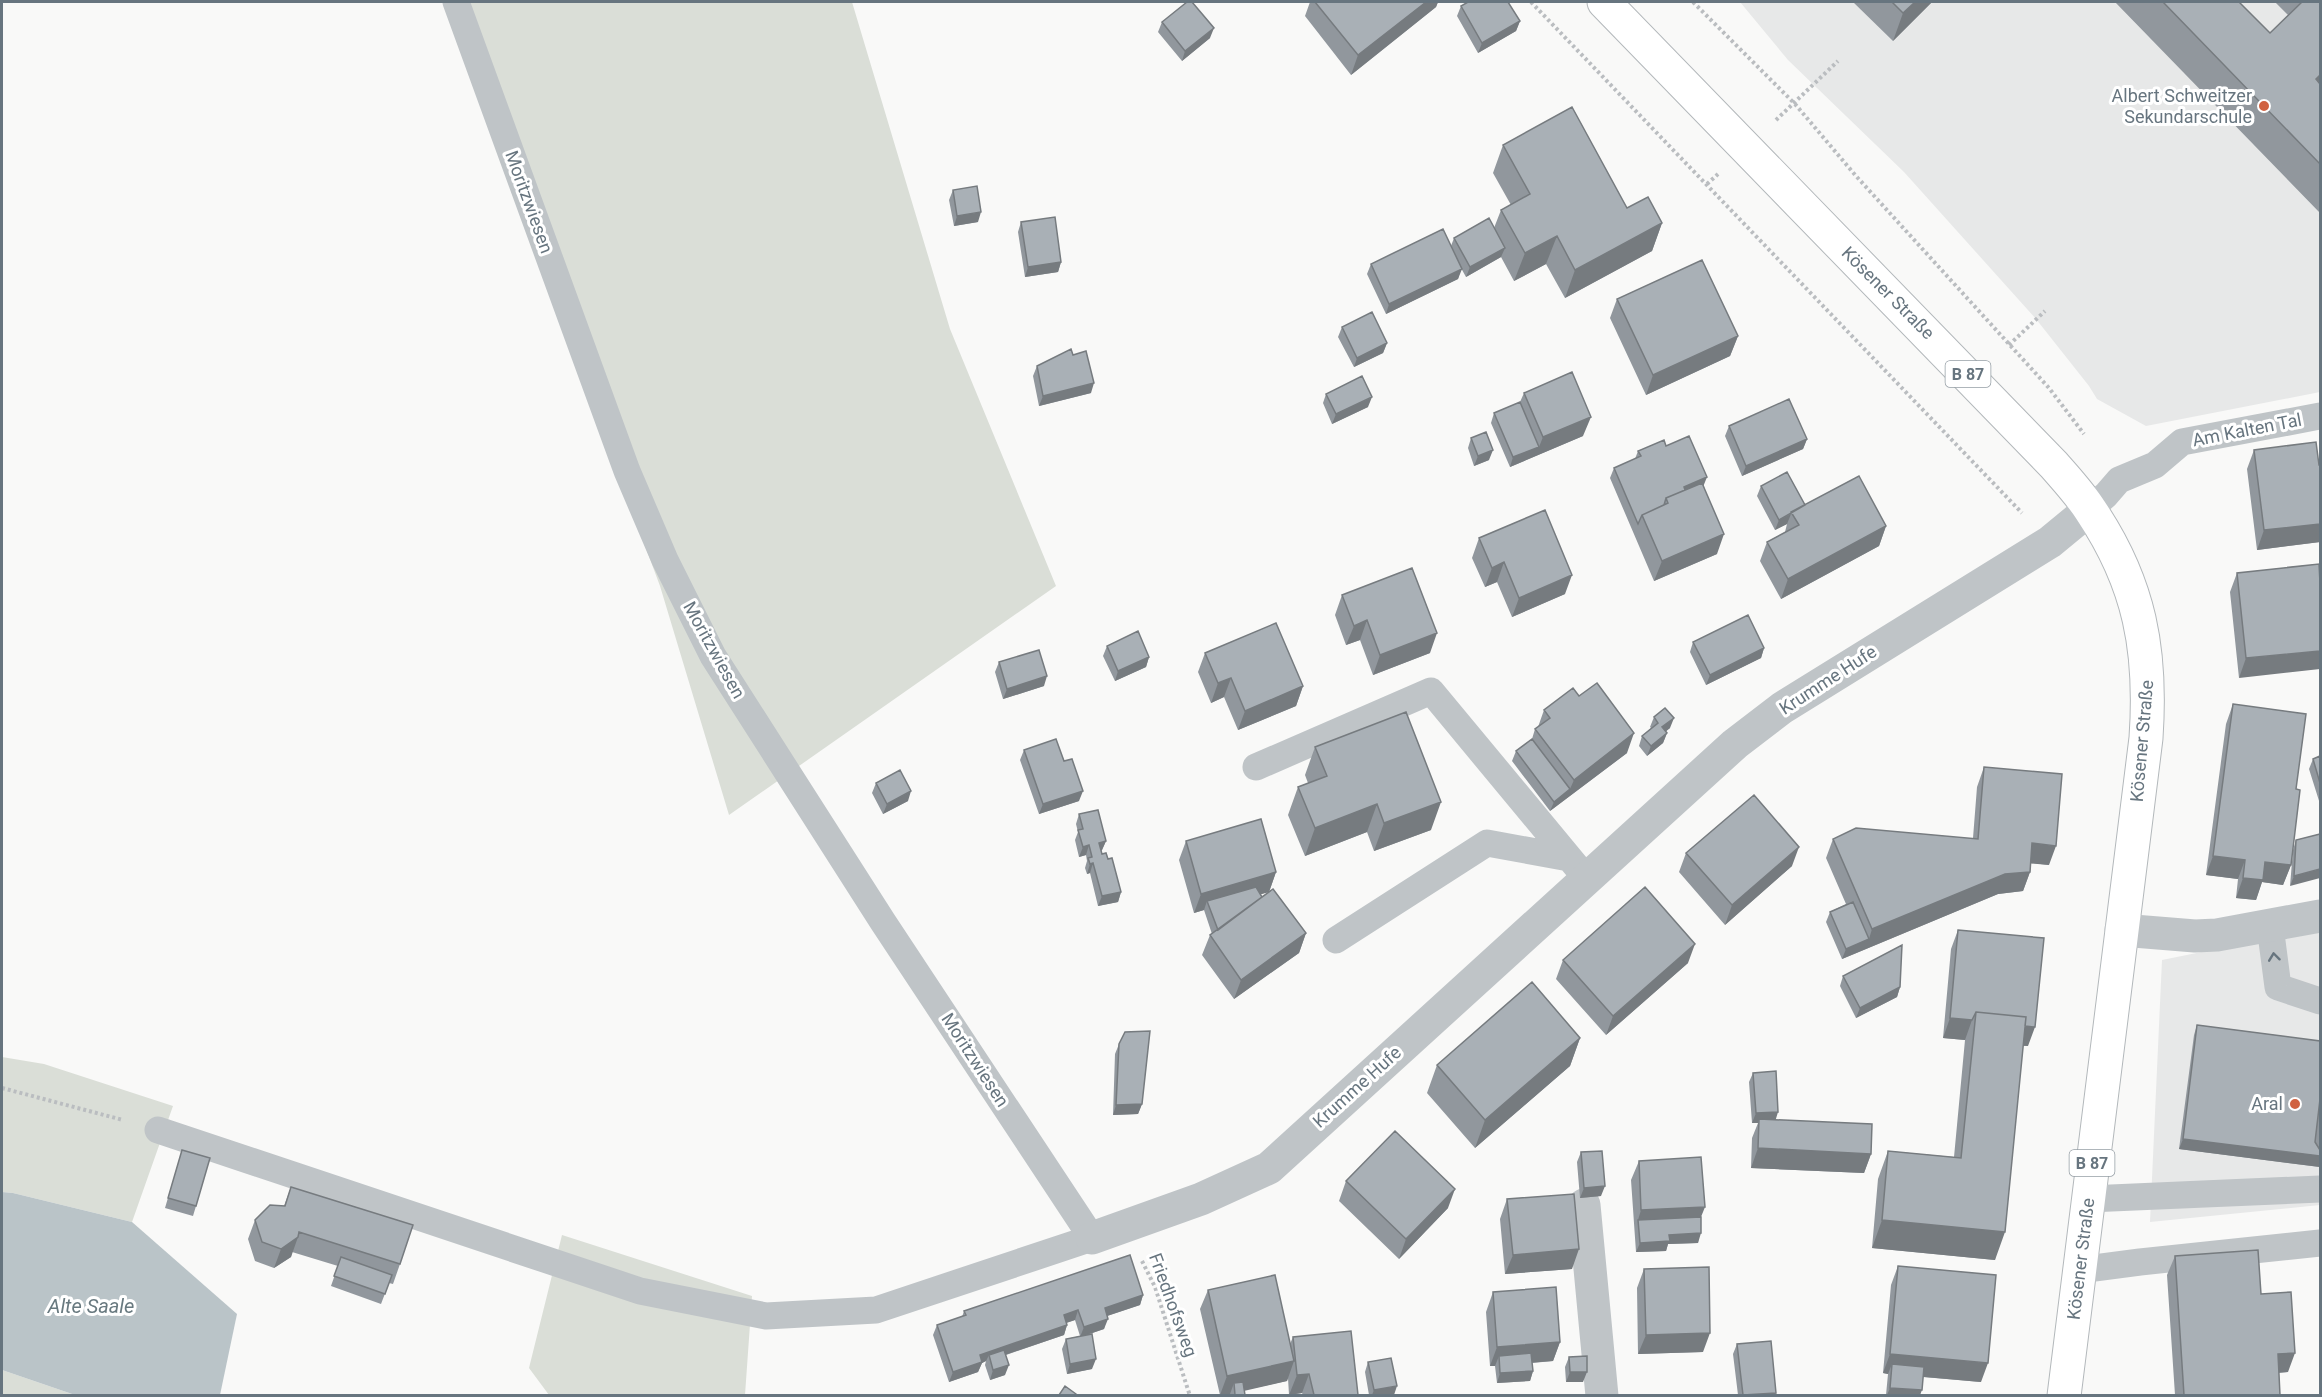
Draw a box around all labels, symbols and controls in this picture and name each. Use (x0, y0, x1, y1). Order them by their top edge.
place label: Albert Schweitzer Sekundarschule (2112, 85, 2252, 127)
marker: Albert Schweitzer Sekundarschule (2257, 99, 2271, 113)
street label: Moritzwiesen (501, 148, 558, 256)
street label: Kösener Straße (1838, 242, 1939, 343)
road number: B 87 (1946, 361, 1990, 387)
street label: Am Kalten Tal (2190, 409, 2303, 450)
street label: Moritzwiesen (679, 598, 750, 702)
street label: Krumme Hufe (1775, 640, 1880, 719)
street label: Kösener Straße (2126, 679, 2157, 803)
one-way arrow (2268, 952, 2280, 961)
street label: Moritzwiesen (937, 1009, 1013, 1111)
street label: Krumme Hufe (1308, 1042, 1405, 1132)
place label: Aral (2251, 1093, 2283, 1114)
marker: Aral (2288, 1097, 2302, 1111)
road number: B 87 (2070, 1150, 2114, 1176)
street label: Kösener Straße (2063, 1197, 2098, 1321)
street label: Friedhofsweg (1145, 1250, 1202, 1360)
water label: Alte Saale (47, 1294, 134, 1318)

